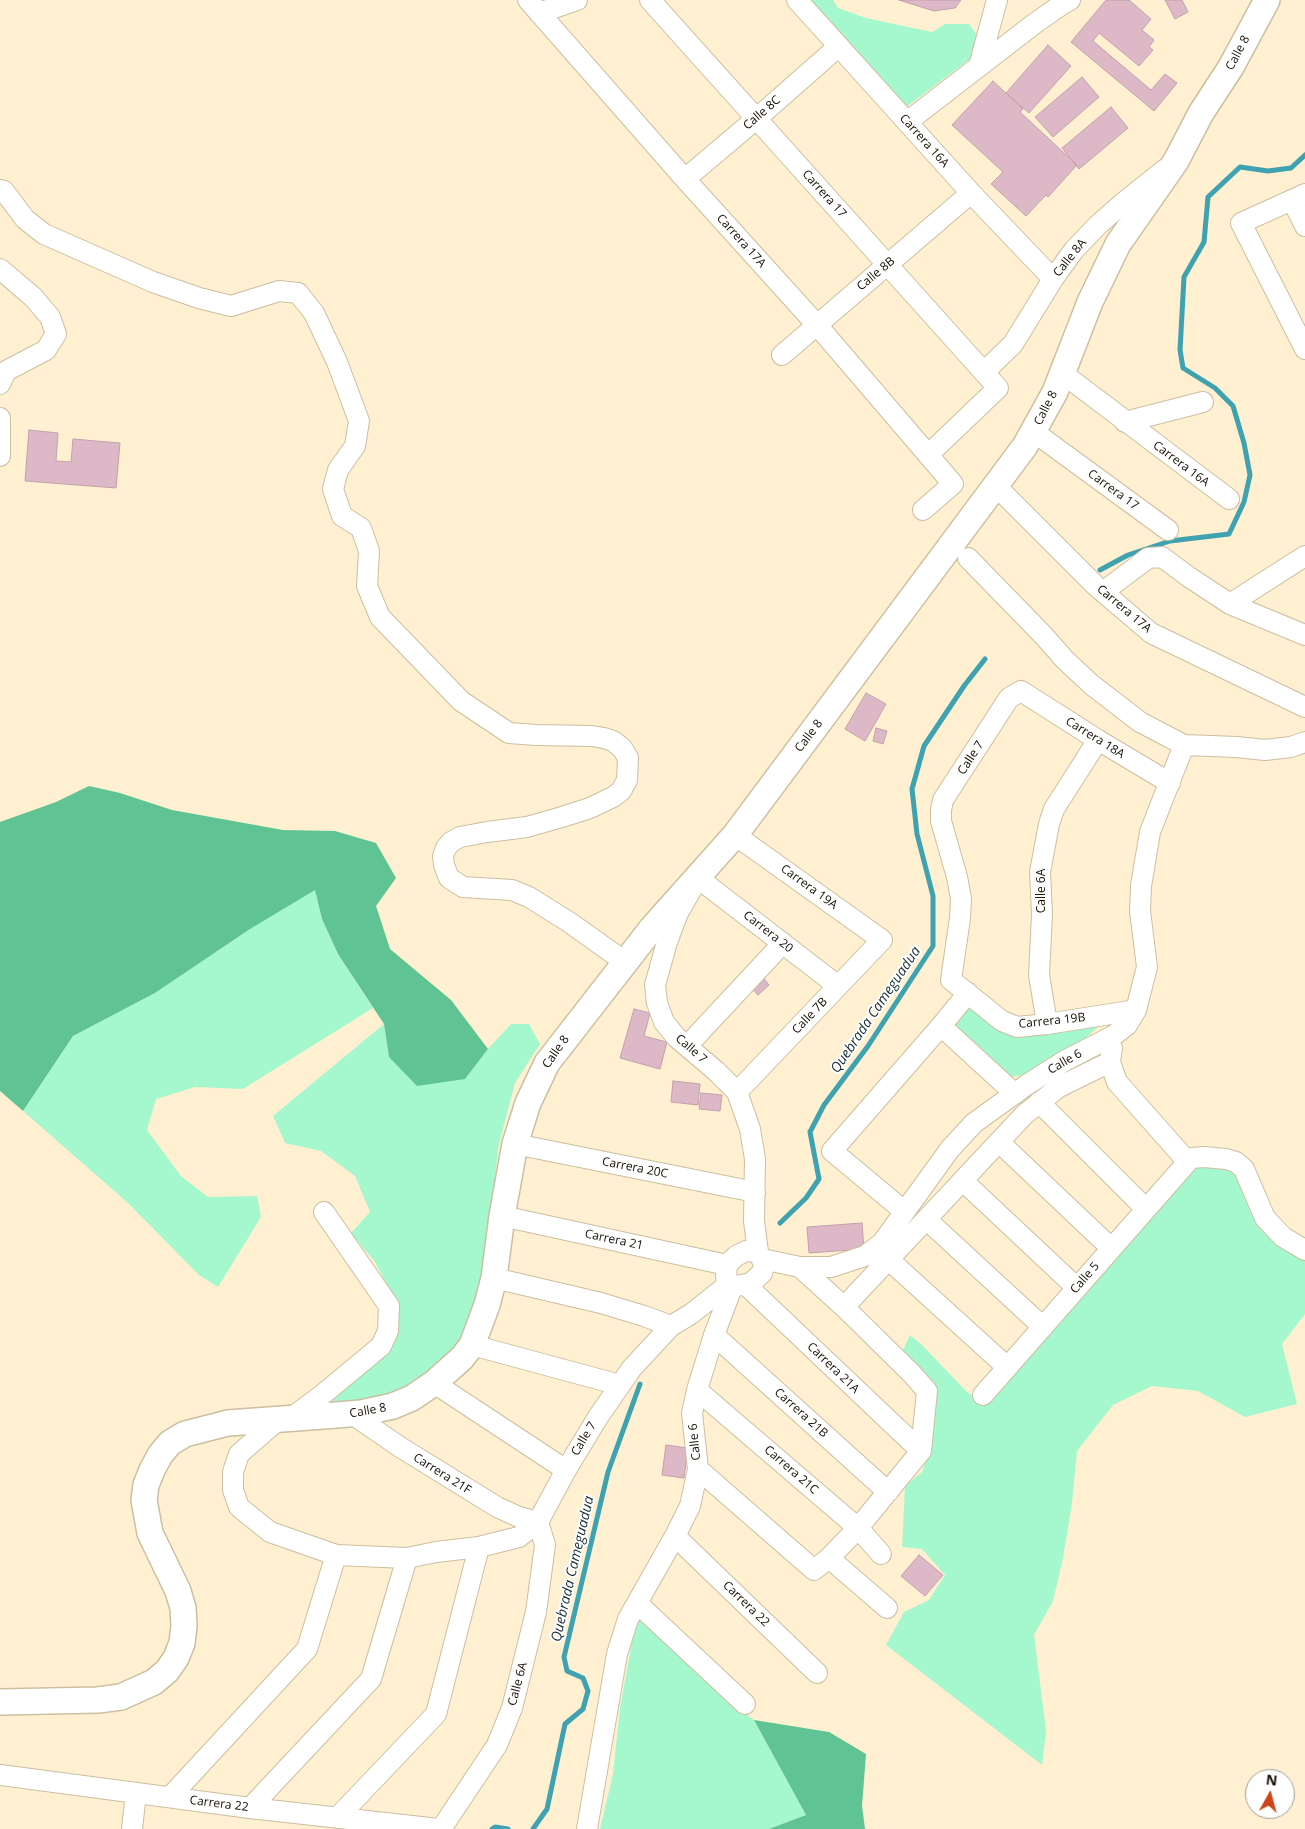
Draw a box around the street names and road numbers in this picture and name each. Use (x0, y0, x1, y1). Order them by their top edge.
street label: Calle 8 (1223, 33, 1253, 73)
street label: Calle 8C (740, 93, 784, 133)
street label: Carrera 16A (896, 111, 952, 171)
street label: Carrera 17 (799, 167, 849, 221)
street label: Carrera 17A (713, 211, 769, 271)
street label: Calle 8A (1050, 236, 1090, 280)
street label: Calle 8B (854, 254, 898, 294)
street label: Calle 8 (1031, 388, 1061, 428)
street label: Carrera 16A (1150, 438, 1212, 490)
street label: Carrera 17 (1085, 467, 1141, 513)
street label: Carrera 17A (1094, 582, 1154, 636)
street label: Carrera 18A (1063, 714, 1127, 762)
street label: Calle 8 (792, 717, 826, 755)
street label: Calle 7 (955, 739, 987, 777)
street label: Carrera 19A (778, 862, 840, 912)
street label: Calle 6A (1035, 869, 1049, 913)
street label: Carrera 20 (740, 908, 796, 956)
street label: Calle 7B (789, 995, 831, 1037)
street label: Carrera 19B (1018, 1010, 1086, 1032)
street label: Calle 7 (672, 1031, 710, 1067)
street label: Calle 8 (539, 1033, 573, 1071)
street label: Calle 6 (1045, 1047, 1085, 1077)
street label: Carrera 20C (601, 1155, 669, 1181)
street label: Carrera 21 (584, 1227, 644, 1253)
street label: Calle 5 (1067, 1259, 1103, 1297)
street label: Carrera 21A (804, 1340, 862, 1396)
street label: Carrera 21B (771, 1385, 831, 1441)
street label: Calle 8 (349, 1401, 387, 1421)
street label: Calle 7 (568, 1419, 600, 1459)
street label: Calle 6 (686, 1423, 704, 1461)
street label: Carrera 21C (761, 1443, 821, 1497)
street label: Carrera 21F (410, 1451, 474, 1497)
street label: Carrera 22 (720, 1578, 772, 1630)
street label: Calle 6A (505, 1661, 531, 1707)
street label: Carrera 22 (189, 1793, 249, 1815)

